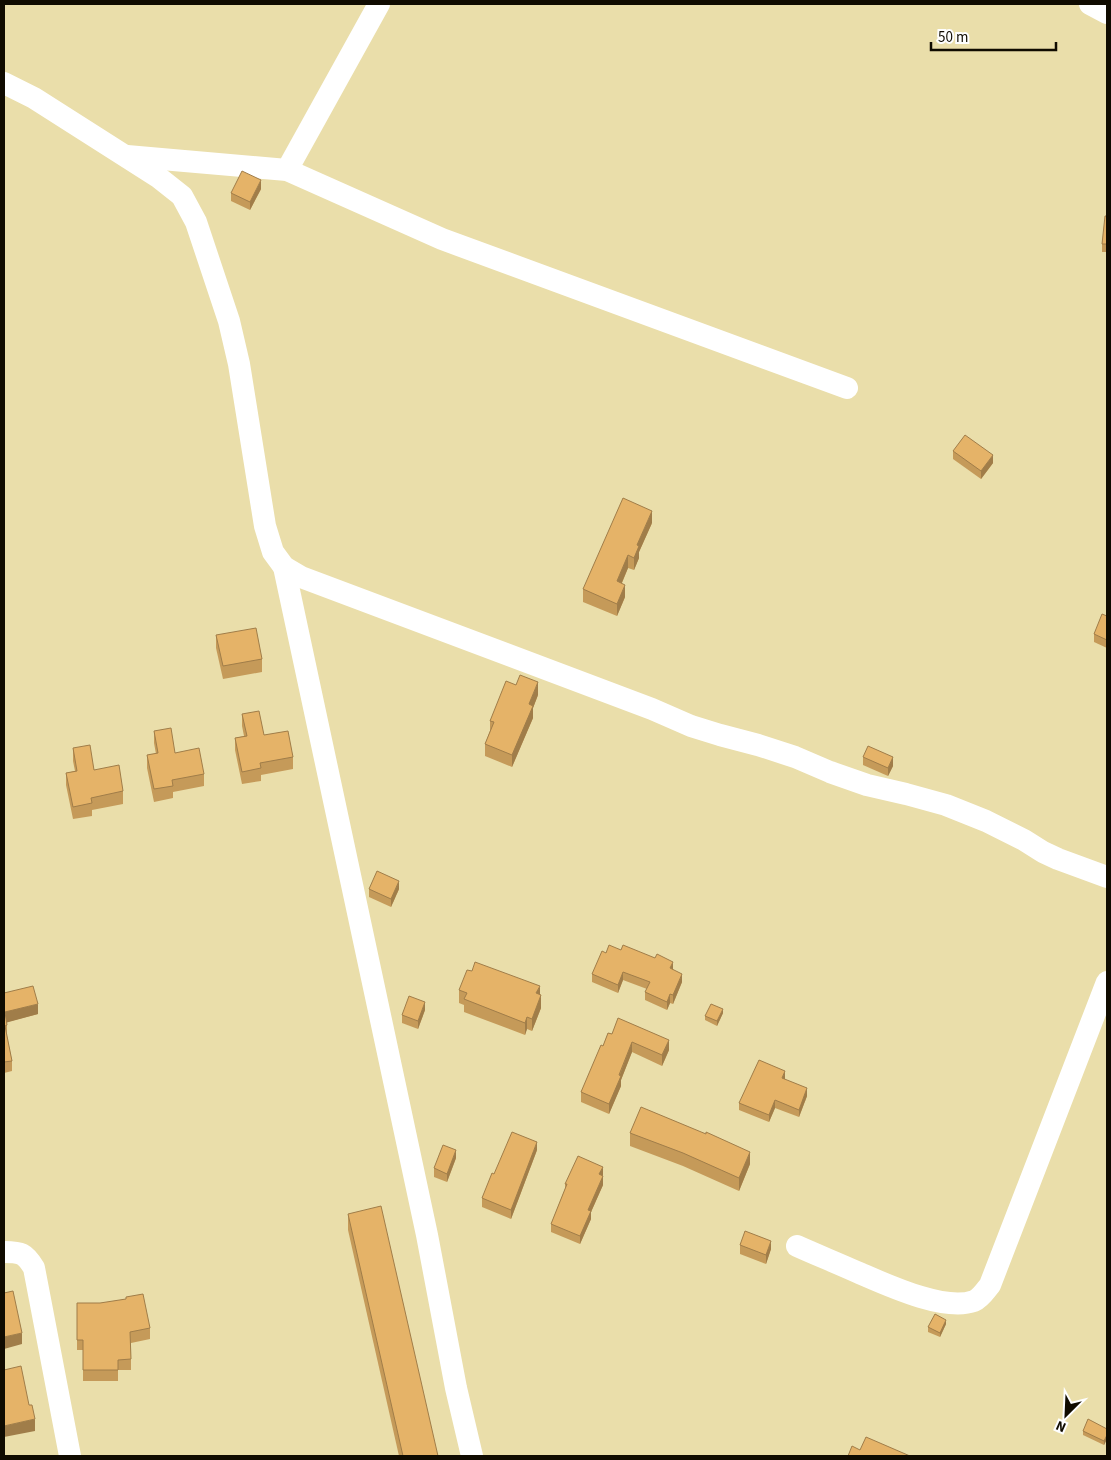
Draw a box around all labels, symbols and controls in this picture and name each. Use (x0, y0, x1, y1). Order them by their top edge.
scale bar (931, 20, 1056, 52)
text: 50 m (938, 27, 968, 48)
north arrow (1041, 1390, 1091, 1440)
text: N (1053, 1415, 1069, 1437)

